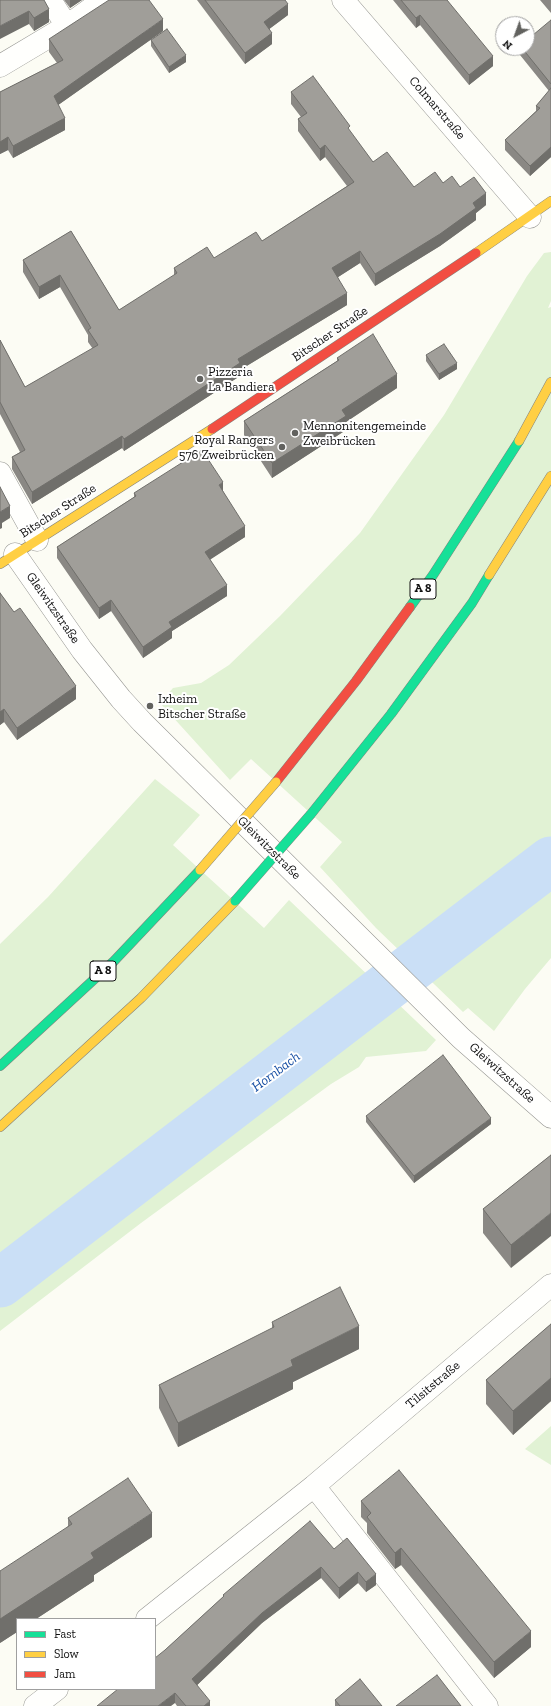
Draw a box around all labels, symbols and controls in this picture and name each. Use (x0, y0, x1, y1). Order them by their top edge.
north arrow (495, 16, 535, 56)
text: N (500, 37, 515, 52)
street label: Colmarstraße (405, 73, 469, 143)
street label: Bitscher Straße (289, 303, 371, 365)
place label: Pizzeria La Bandiera (208, 364, 275, 395)
marker: Pizzeria La Bandiera (195, 374, 205, 384)
place label: Mennonitengemeinde Zweibrücken (303, 418, 426, 449)
marker: Mennonitengemeinde Zweibrücken (290, 428, 300, 438)
place label: Royal Rangers 576 Zweibrücken (179, 432, 274, 463)
marker: Royal Rangers 576 Zweibrücken (277, 442, 287, 452)
street label: Bitscher Straße (17, 481, 99, 541)
street label: Gleiwitzstraße (23, 569, 83, 647)
road number: A 8 (410, 579, 436, 599)
place label: Ixheim Bitscher Straße (158, 691, 246, 722)
marker: Ixheim Bitscher Straße (145, 701, 155, 711)
street label: Gleiwitzstraße (234, 813, 304, 883)
road number: A 8 (90, 961, 116, 981)
street label: Gleiwitzstraße (466, 1039, 538, 1107)
water label: Hornbach (249, 1048, 303, 1096)
street label: Tilsitstraße (403, 1358, 463, 1412)
legend (16, 1618, 156, 1690)
text: Fast (54, 1627, 76, 1641)
text: Slow (54, 1647, 79, 1661)
text: Jam (54, 1667, 75, 1681)

